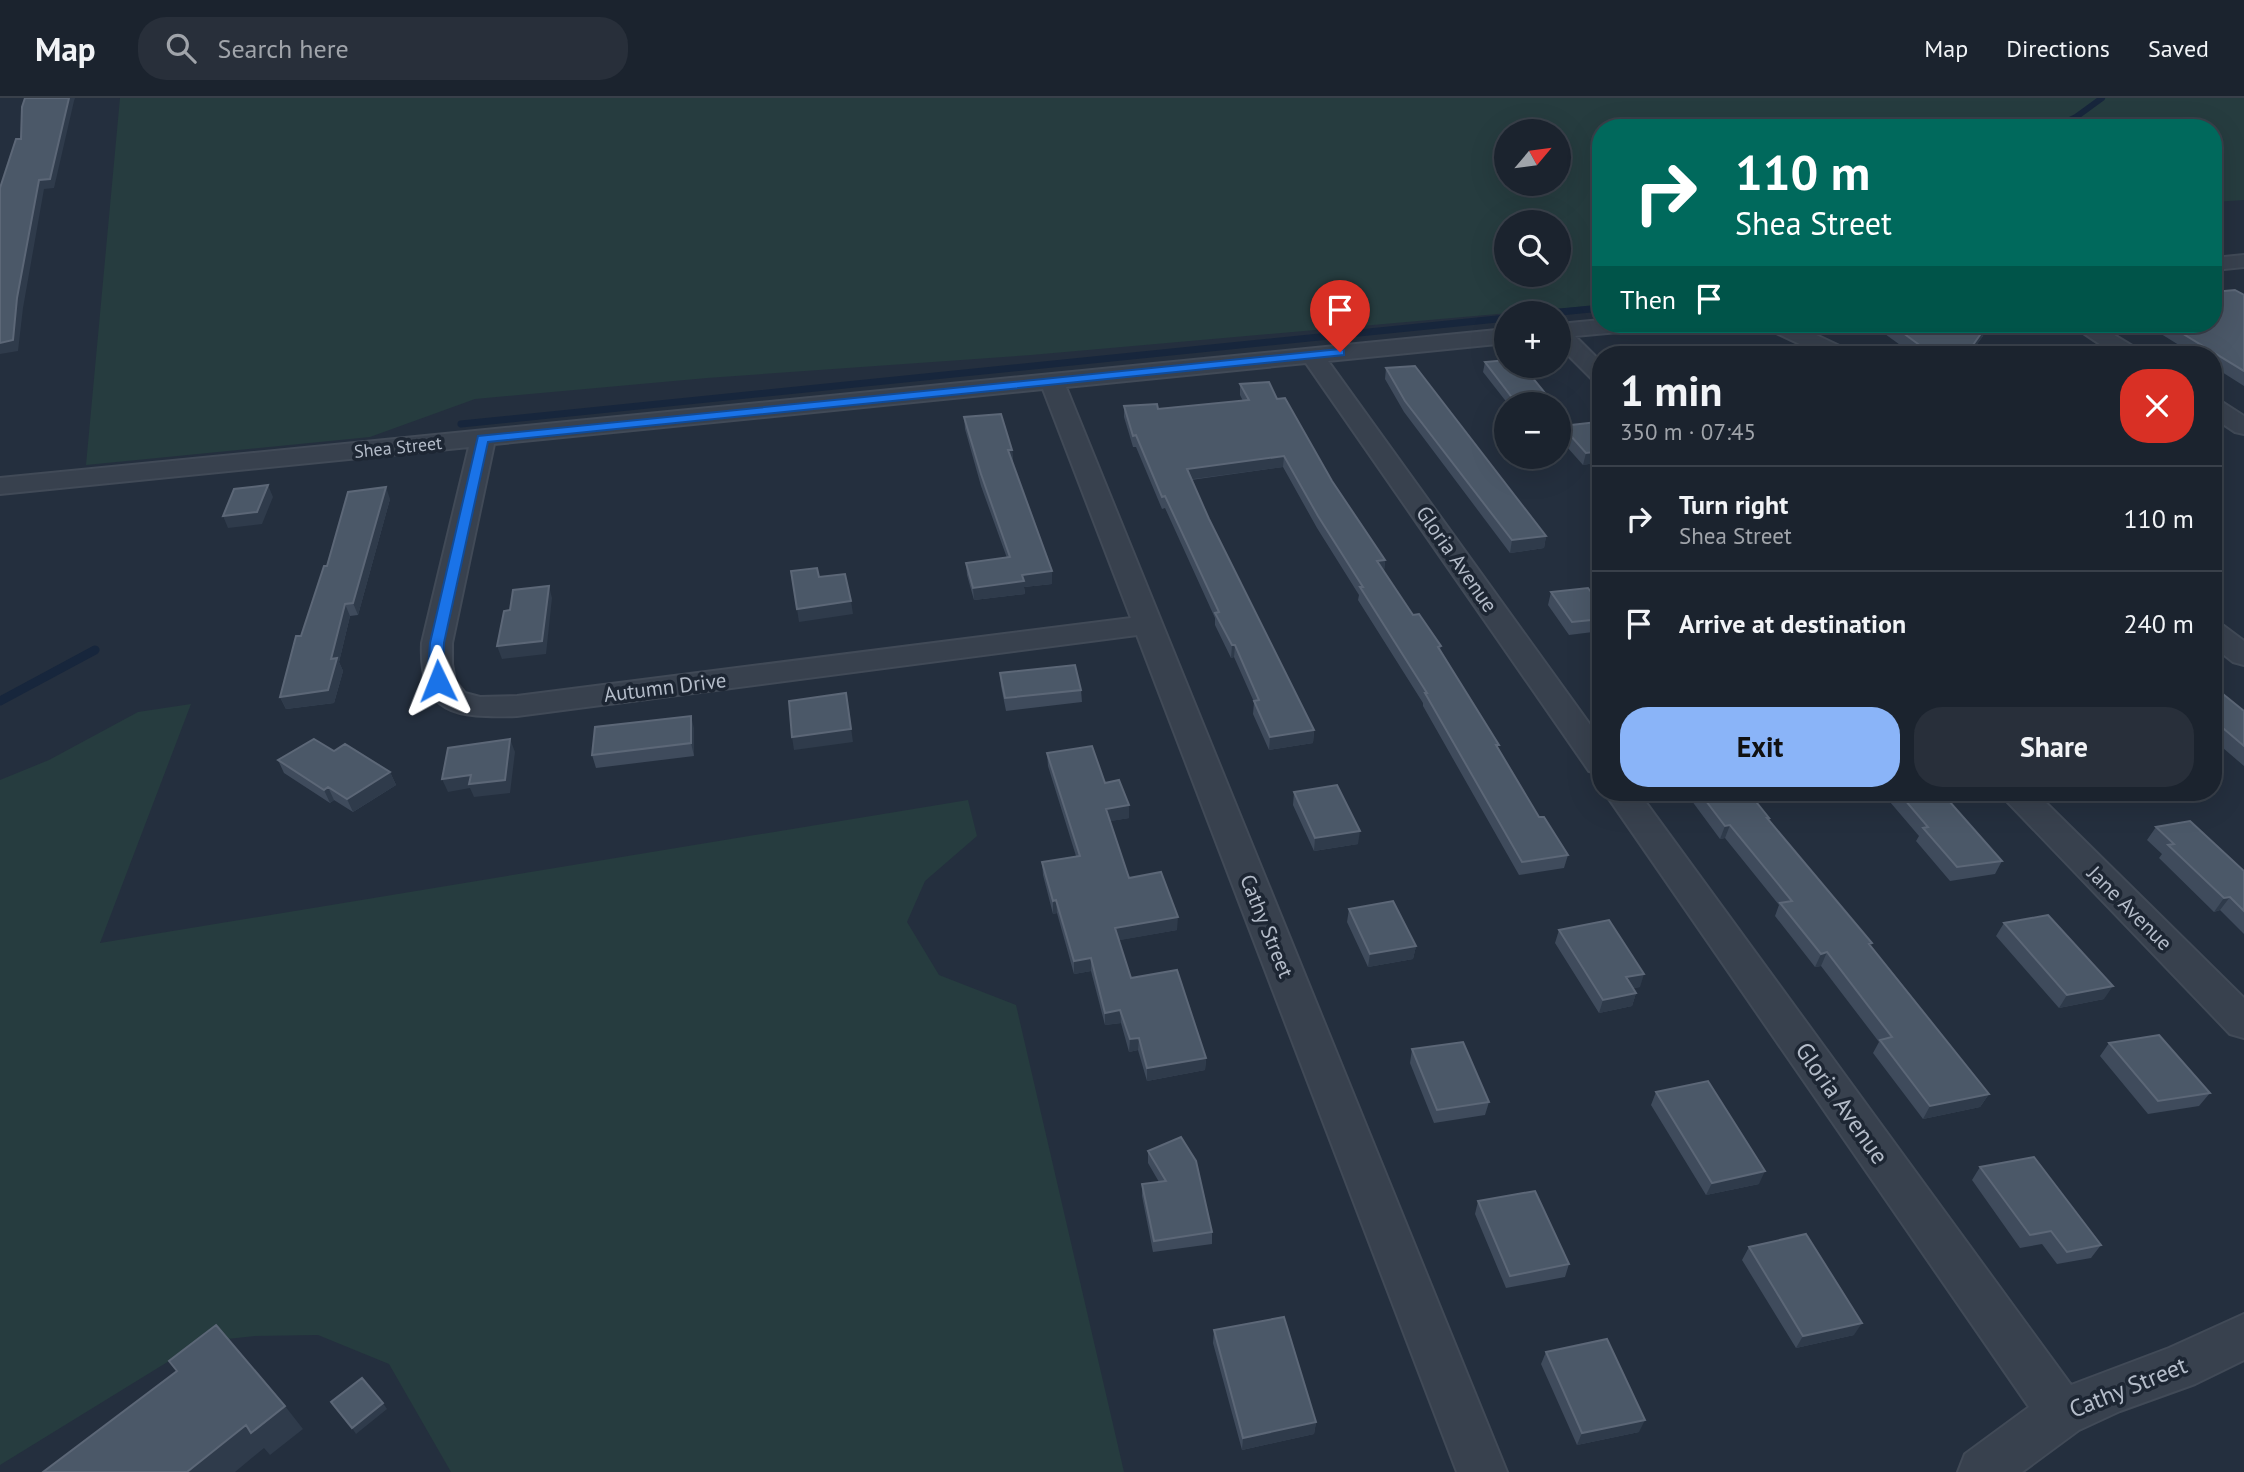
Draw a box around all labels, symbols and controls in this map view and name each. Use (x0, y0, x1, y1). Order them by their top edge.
search box (138, 17, 628, 80)
text: Map (35, 27, 96, 70)
icon: search (162, 29, 200, 67)
text: Search here (218, 32, 349, 65)
text: Map (1924, 33, 1968, 64)
text: Directions (2006, 33, 2110, 64)
text: Saved (2148, 33, 2209, 64)
north arrow (1494, 119, 1572, 196)
map controls (1494, 119, 1571, 469)
text: 110 m (1735, 140, 1870, 204)
icon: right (1620, 147, 1711, 238)
text: Shea Street (1735, 202, 1892, 244)
button: search (1494, 210, 1571, 287)
pin (1310, 280, 1370, 352)
icon: arrive (1690, 280, 1728, 318)
text: Then (1620, 283, 1676, 316)
icon: arrive (1321, 291, 1359, 329)
button: + (1494, 301, 1571, 378)
text: 1 min (1620, 363, 1722, 418)
button: close (2120, 369, 2194, 443)
button: − (1494, 392, 1571, 469)
text: 350 m · 07:45 (1620, 417, 1756, 446)
street label: Shea Street (353, 431, 443, 463)
text: Turn right (1679, 488, 1788, 521)
street label: Gloria Avenue (1410, 500, 1504, 618)
icon: right (1620, 500, 1658, 538)
text: 110 m (2123, 502, 2194, 535)
text: Shea Street (1679, 521, 1792, 550)
icon: arrive (1620, 605, 1658, 643)
text: Arrive at destination (1679, 607, 1906, 640)
text: 240 m (2123, 607, 2194, 640)
position arrow (401, 644, 475, 718)
street label: Autumn Drive (602, 666, 728, 708)
button: Exit (1620, 707, 1900, 787)
button: Share (1914, 707, 2194, 787)
street label: Jane Avenue (2081, 859, 2178, 956)
street label: Cathy Street (1234, 870, 1300, 982)
street label: Gloria Avenue (1789, 1036, 1895, 1170)
street label: Cathy Street (2064, 1349, 2192, 1425)

